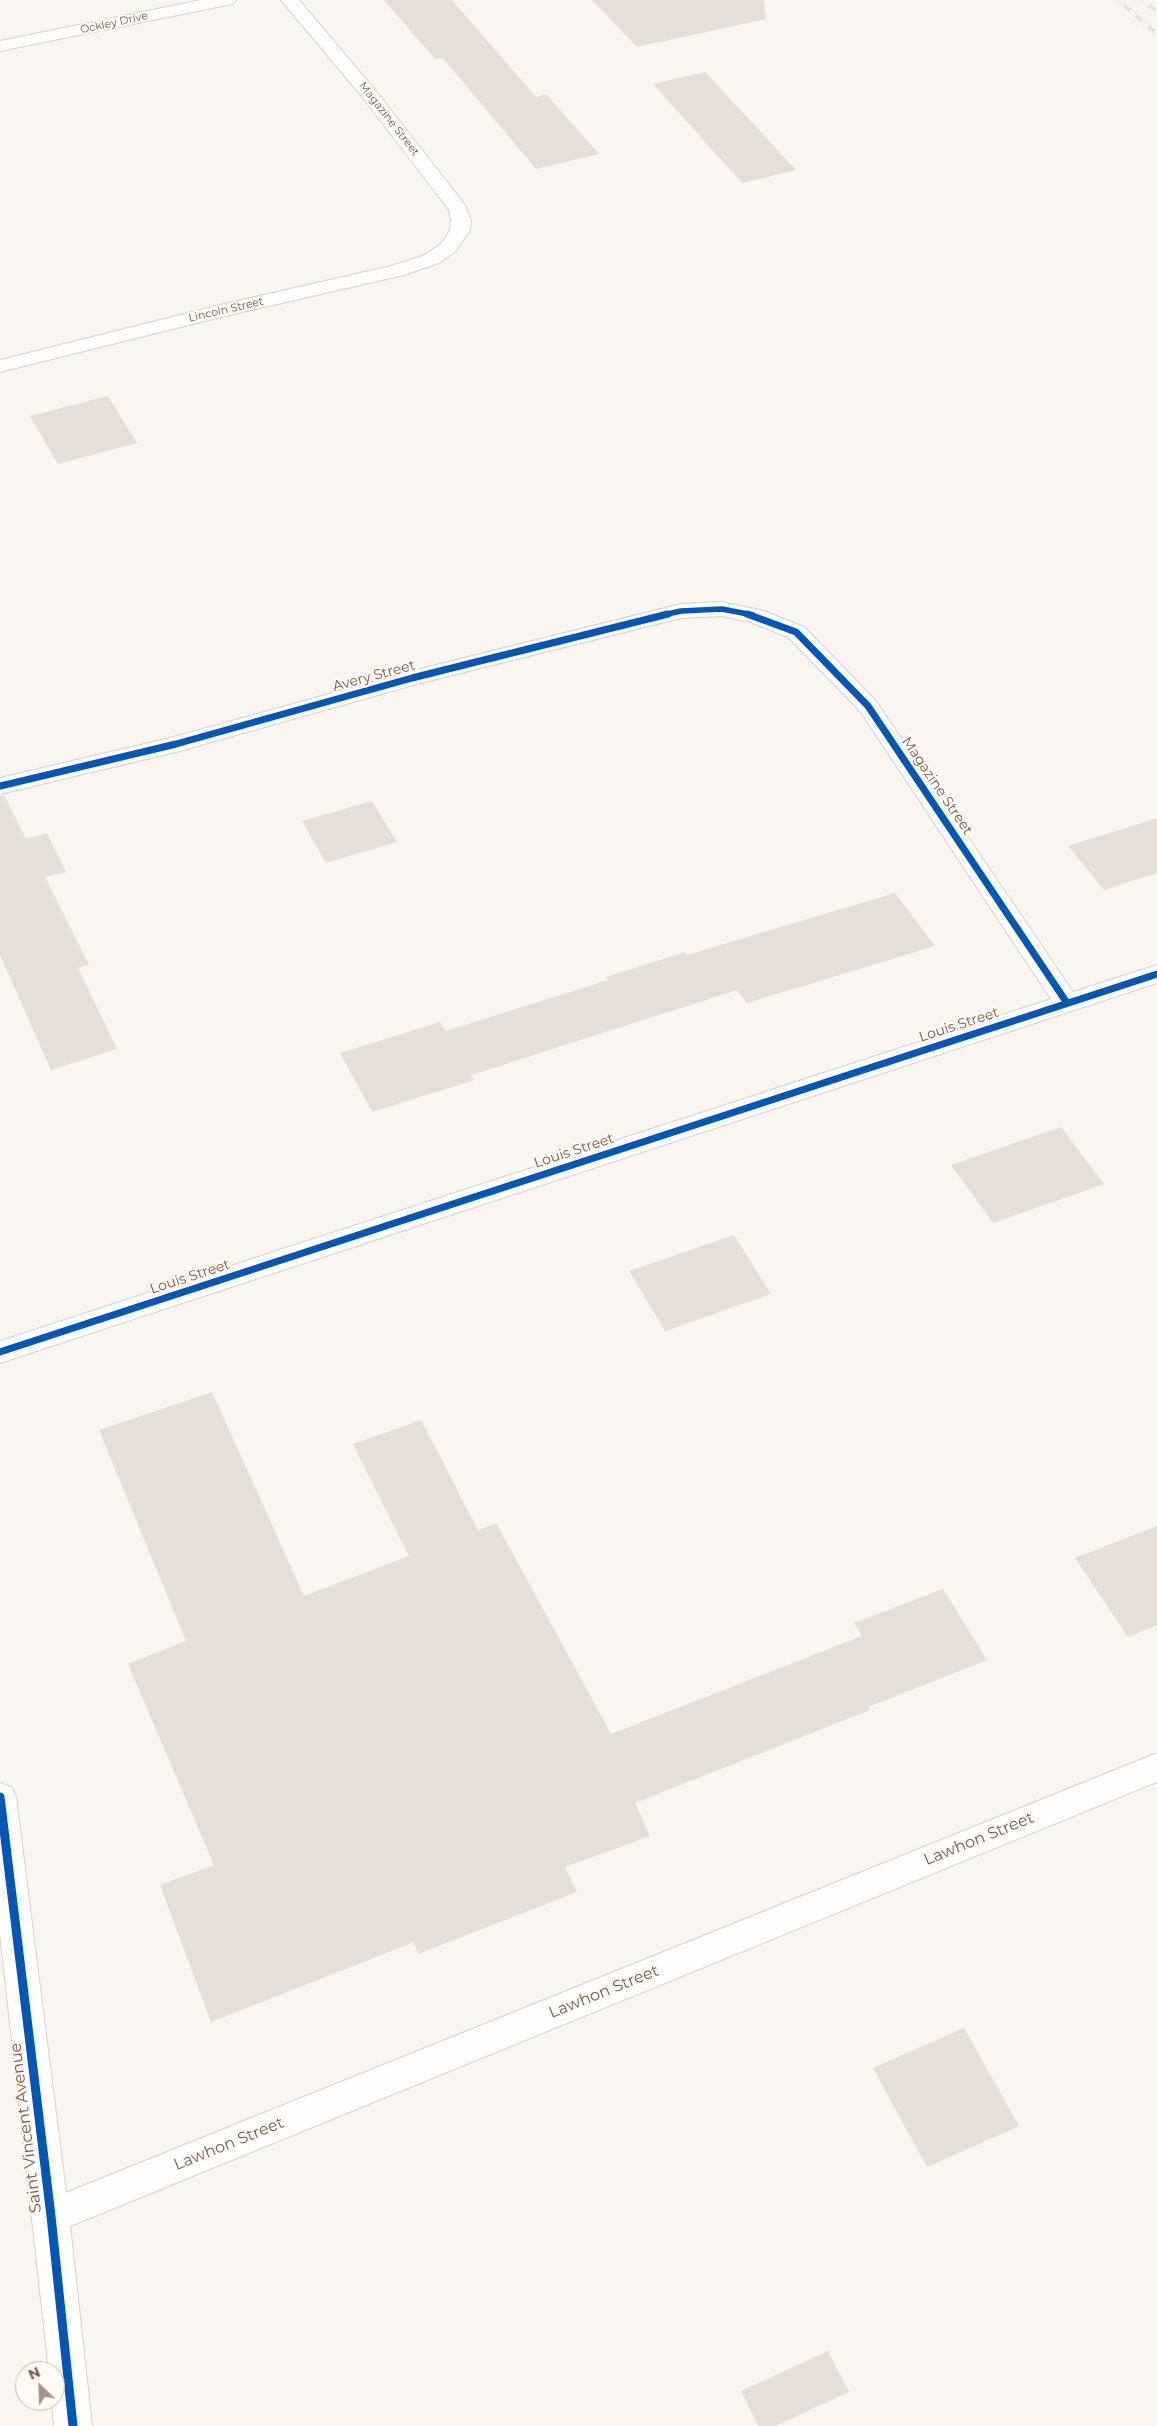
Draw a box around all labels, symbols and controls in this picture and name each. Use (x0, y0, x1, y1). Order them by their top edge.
street label: Ockley Drive (79, 9, 149, 37)
street label: Magazine Street (356, 80, 422, 158)
street label: Lincoln Street (187, 295, 265, 325)
street label: Avery Street (331, 657, 417, 695)
street label: Magazine Street (898, 734, 976, 838)
street label: Louis Street (917, 1004, 1001, 1046)
street label: Louis Street (532, 1130, 616, 1172)
street label: Louis Street (148, 1256, 232, 1298)
street label: Lawhon Street (921, 1808, 1037, 1870)
street label: Lawhon Street (546, 1961, 662, 2023)
street label: Saint Vincent Avenue (6, 2042, 46, 2214)
street label: Lawhon Street (171, 2113, 287, 2175)
north arrow (15, 2361, 65, 2411)
text: N (25, 2363, 43, 2384)

